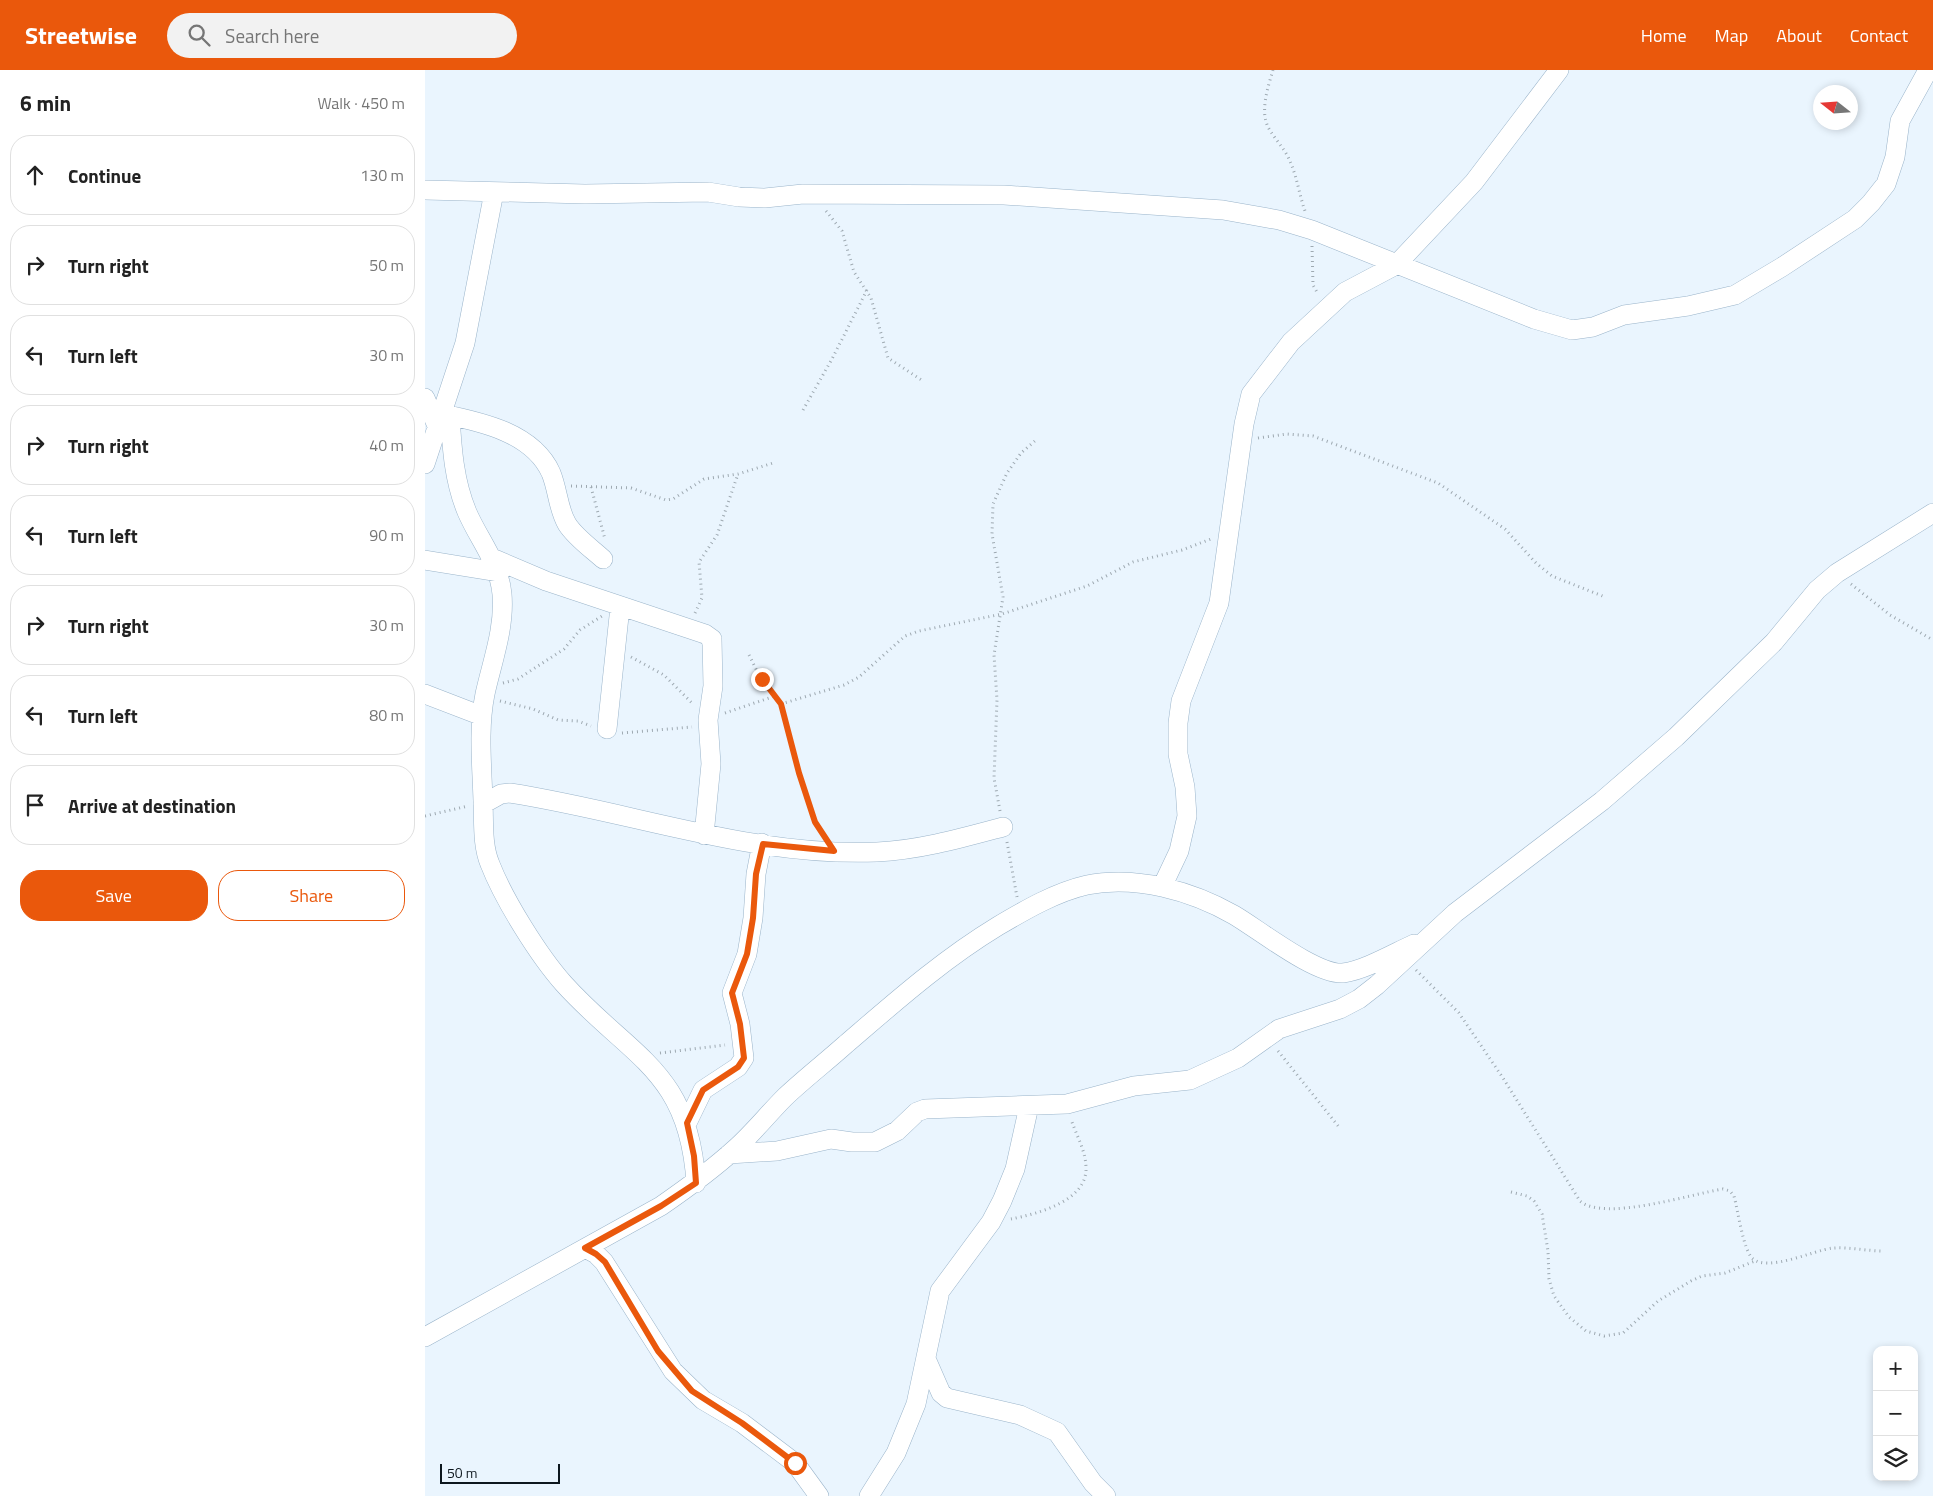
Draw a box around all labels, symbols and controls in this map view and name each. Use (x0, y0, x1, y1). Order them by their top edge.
search box (167, 13, 517, 58)
text: Streetwise (25, 17, 137, 53)
icon: search (185, 21, 213, 49)
text: Search here (225, 21, 319, 50)
text: Home (1641, 22, 1687, 49)
text: Map (1715, 22, 1748, 49)
text: About (1776, 22, 1822, 49)
text: Contact (1850, 22, 1908, 49)
north arrow (1813, 85, 1858, 130)
text: 6 min (20, 87, 71, 119)
text: Walk · 450 m (317, 91, 405, 115)
icon: ahead (21, 161, 49, 189)
text: Continue (68, 161, 141, 190)
text: 130 m (360, 163, 404, 187)
icon: right (21, 251, 49, 279)
text: Turn right (68, 251, 149, 280)
text: 50 m (369, 253, 404, 277)
icon: left (21, 341, 49, 369)
text: Turn left (68, 341, 138, 370)
text: 30 m (369, 343, 404, 367)
icon: right (21, 431, 49, 459)
text: Turn right (68, 431, 149, 460)
text: 40 m (369, 433, 404, 457)
icon: left (21, 521, 49, 549)
text: Turn left (68, 521, 138, 550)
text: 90 m (369, 523, 404, 547)
icon: right (21, 611, 49, 639)
text: Turn right (68, 611, 149, 640)
text: 30 m (369, 613, 404, 637)
route end (751, 668, 774, 691)
icon: left (21, 701, 49, 729)
text: Turn left (68, 701, 138, 730)
text: 80 m (369, 703, 404, 727)
icon: arrive (21, 791, 49, 819)
text: Arrive at destination (68, 791, 236, 820)
button: Save (20, 870, 208, 921)
button: Share (218, 870, 405, 921)
map controls (1873, 1346, 1918, 1481)
button: + (1873, 1346, 1918, 1391)
button: − (1873, 1391, 1918, 1436)
button: layers (1873, 1436, 1918, 1481)
route start (784, 1452, 807, 1475)
scale bar (440, 1461, 560, 1484)
text: 50 m (447, 1462, 477, 1483)

